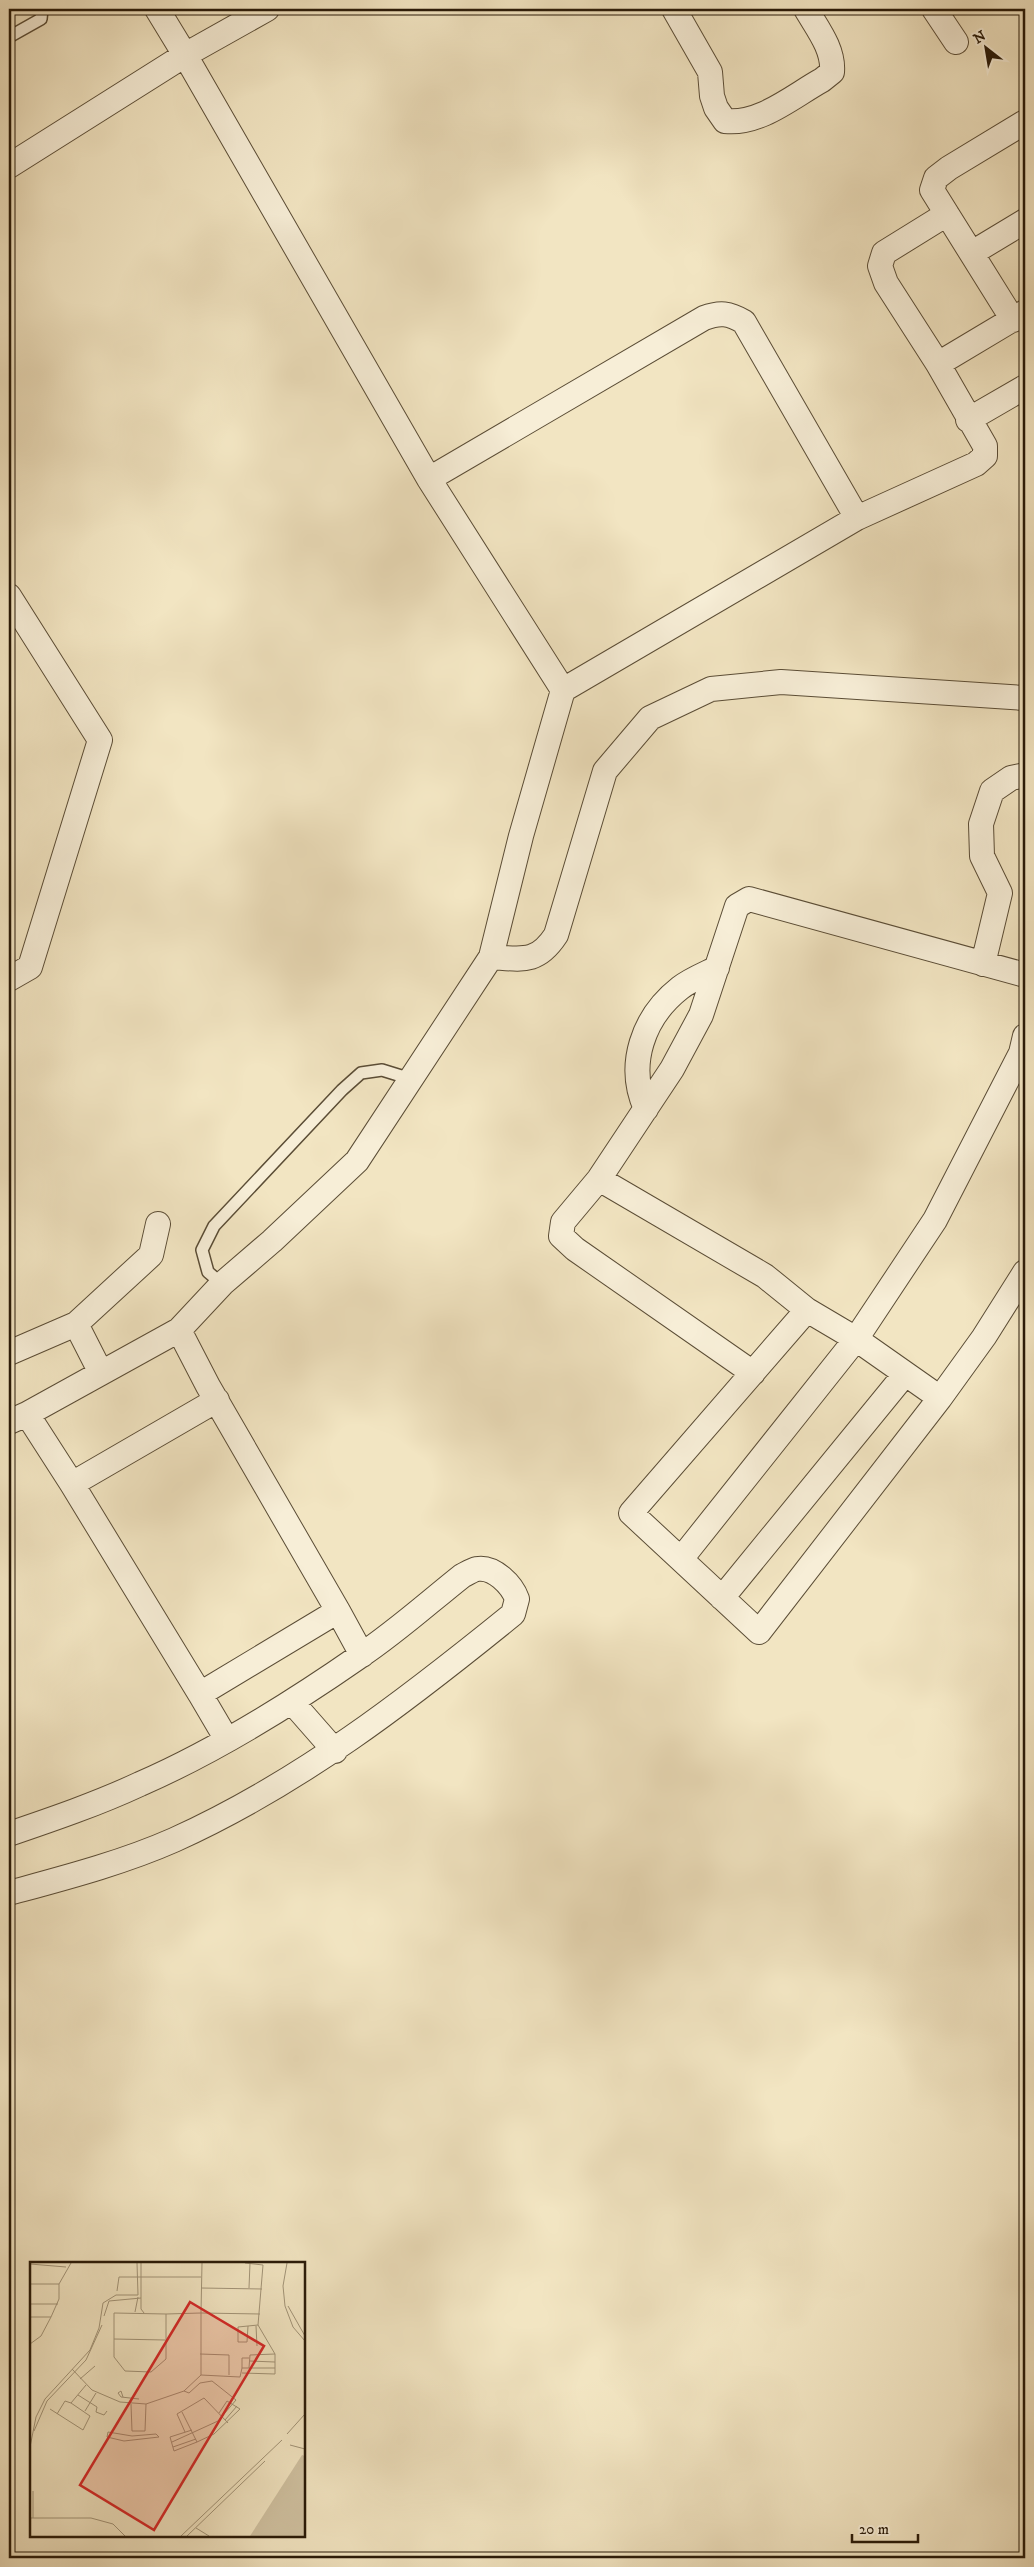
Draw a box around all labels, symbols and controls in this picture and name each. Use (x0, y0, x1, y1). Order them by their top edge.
north arrow (962, 22, 1012, 72)
text: N (970, 27, 990, 48)
inset map (30, 2262, 305, 2537)
scale bar (852, 2512, 918, 2544)
text: 20 m (859, 2520, 889, 2539)

